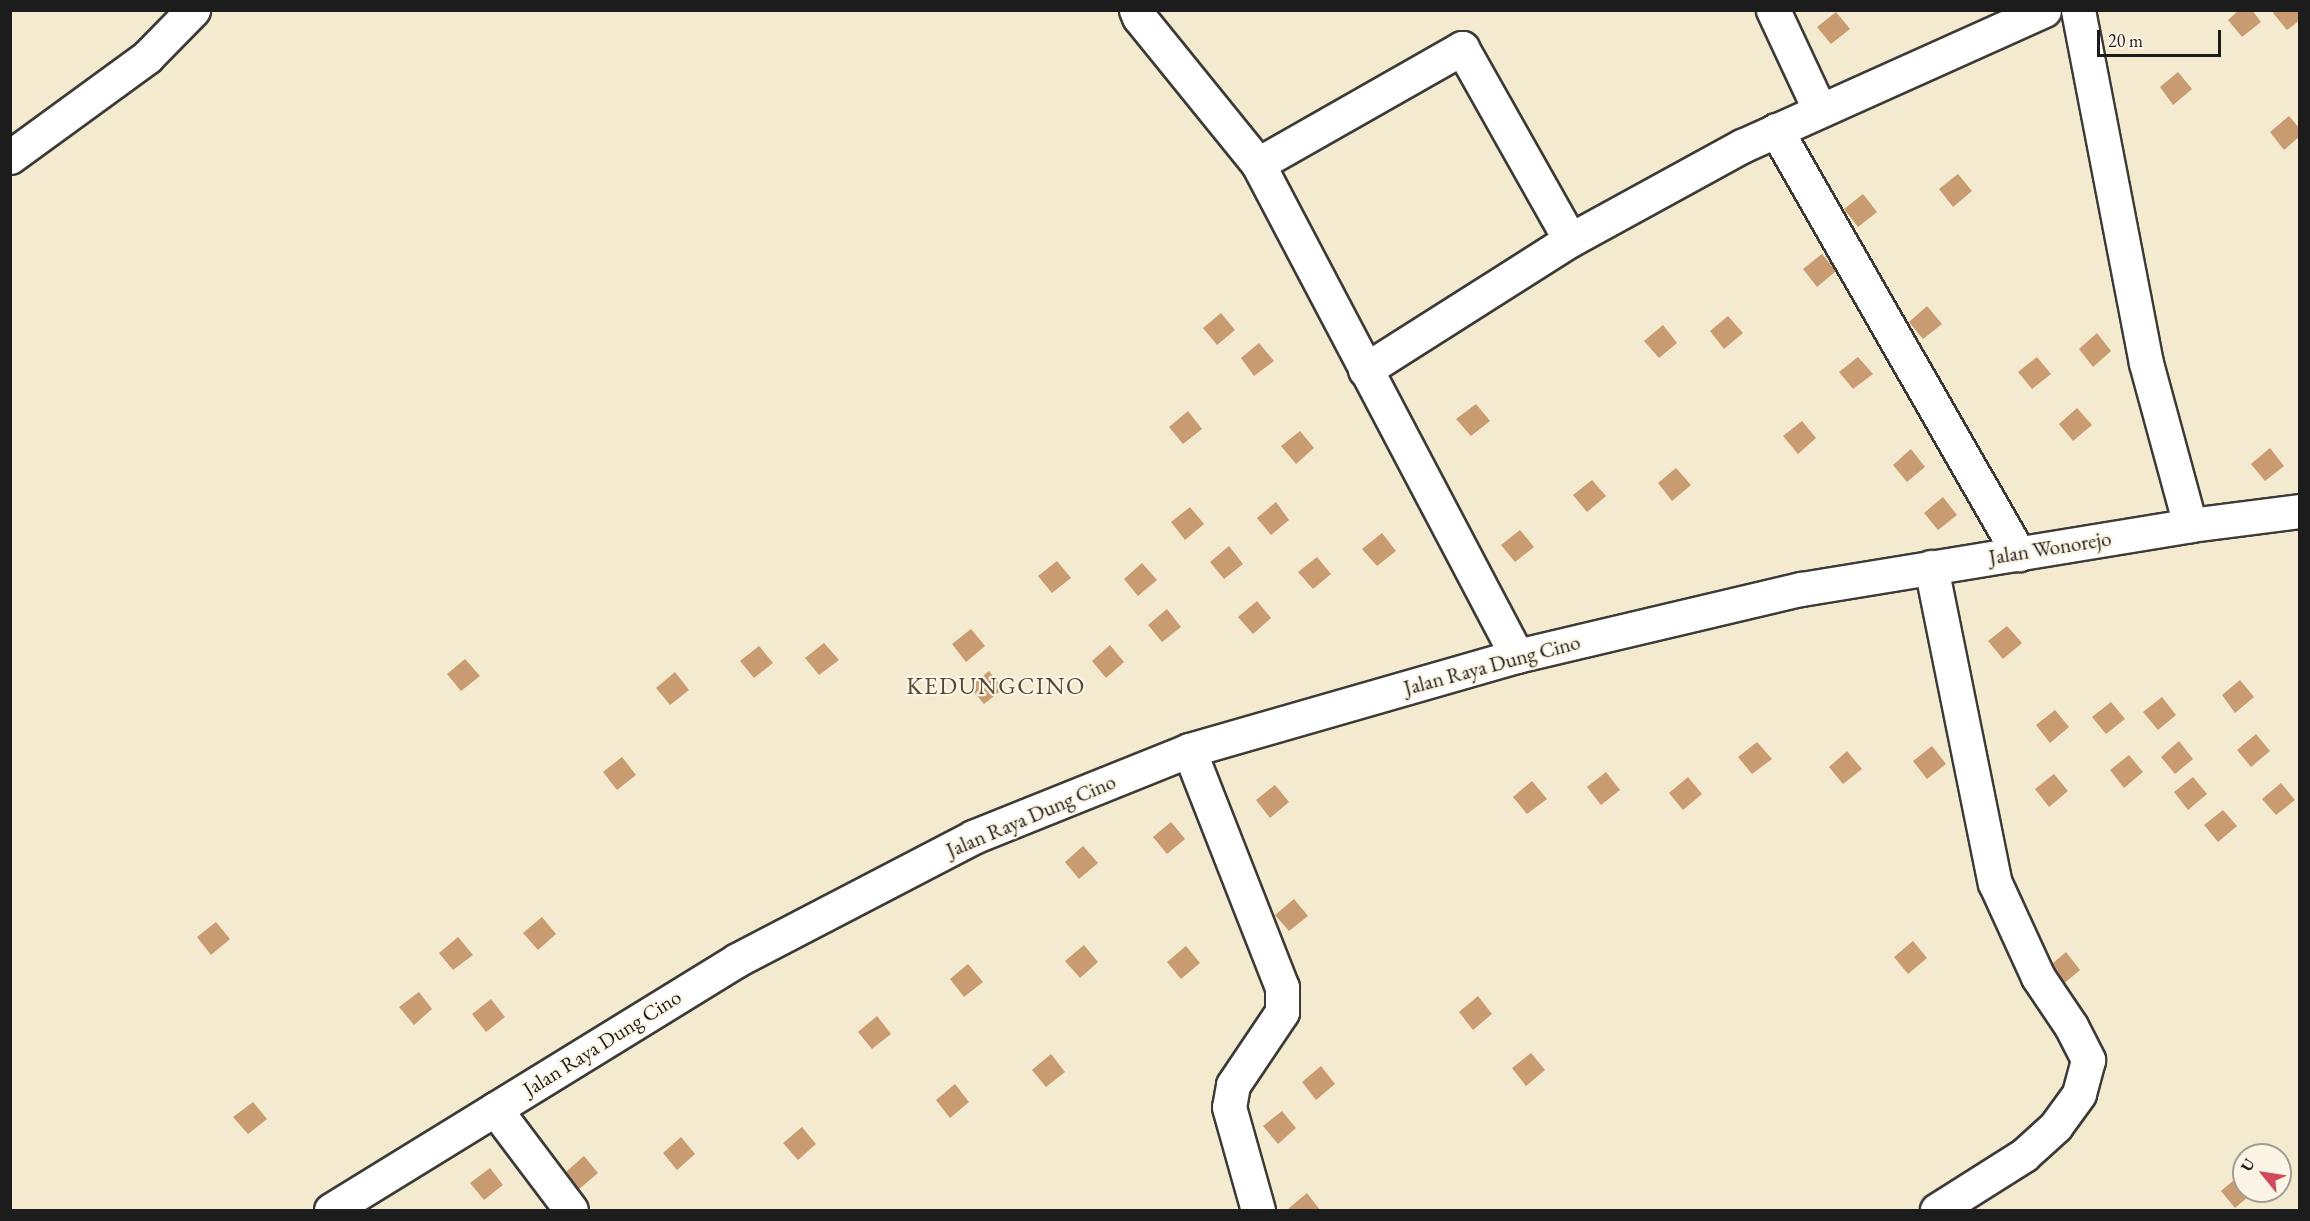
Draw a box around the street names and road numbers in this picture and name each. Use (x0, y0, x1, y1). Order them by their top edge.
street label: Jalan Wonorejo (1987, 526, 2113, 570)
street label: Jalan Raya Dung Cino (1401, 629, 1583, 701)
street label: Jalan Raya Dung Cino (942, 769, 1120, 863)
street label: Jalan Raya Dung Cino (518, 984, 686, 1102)

